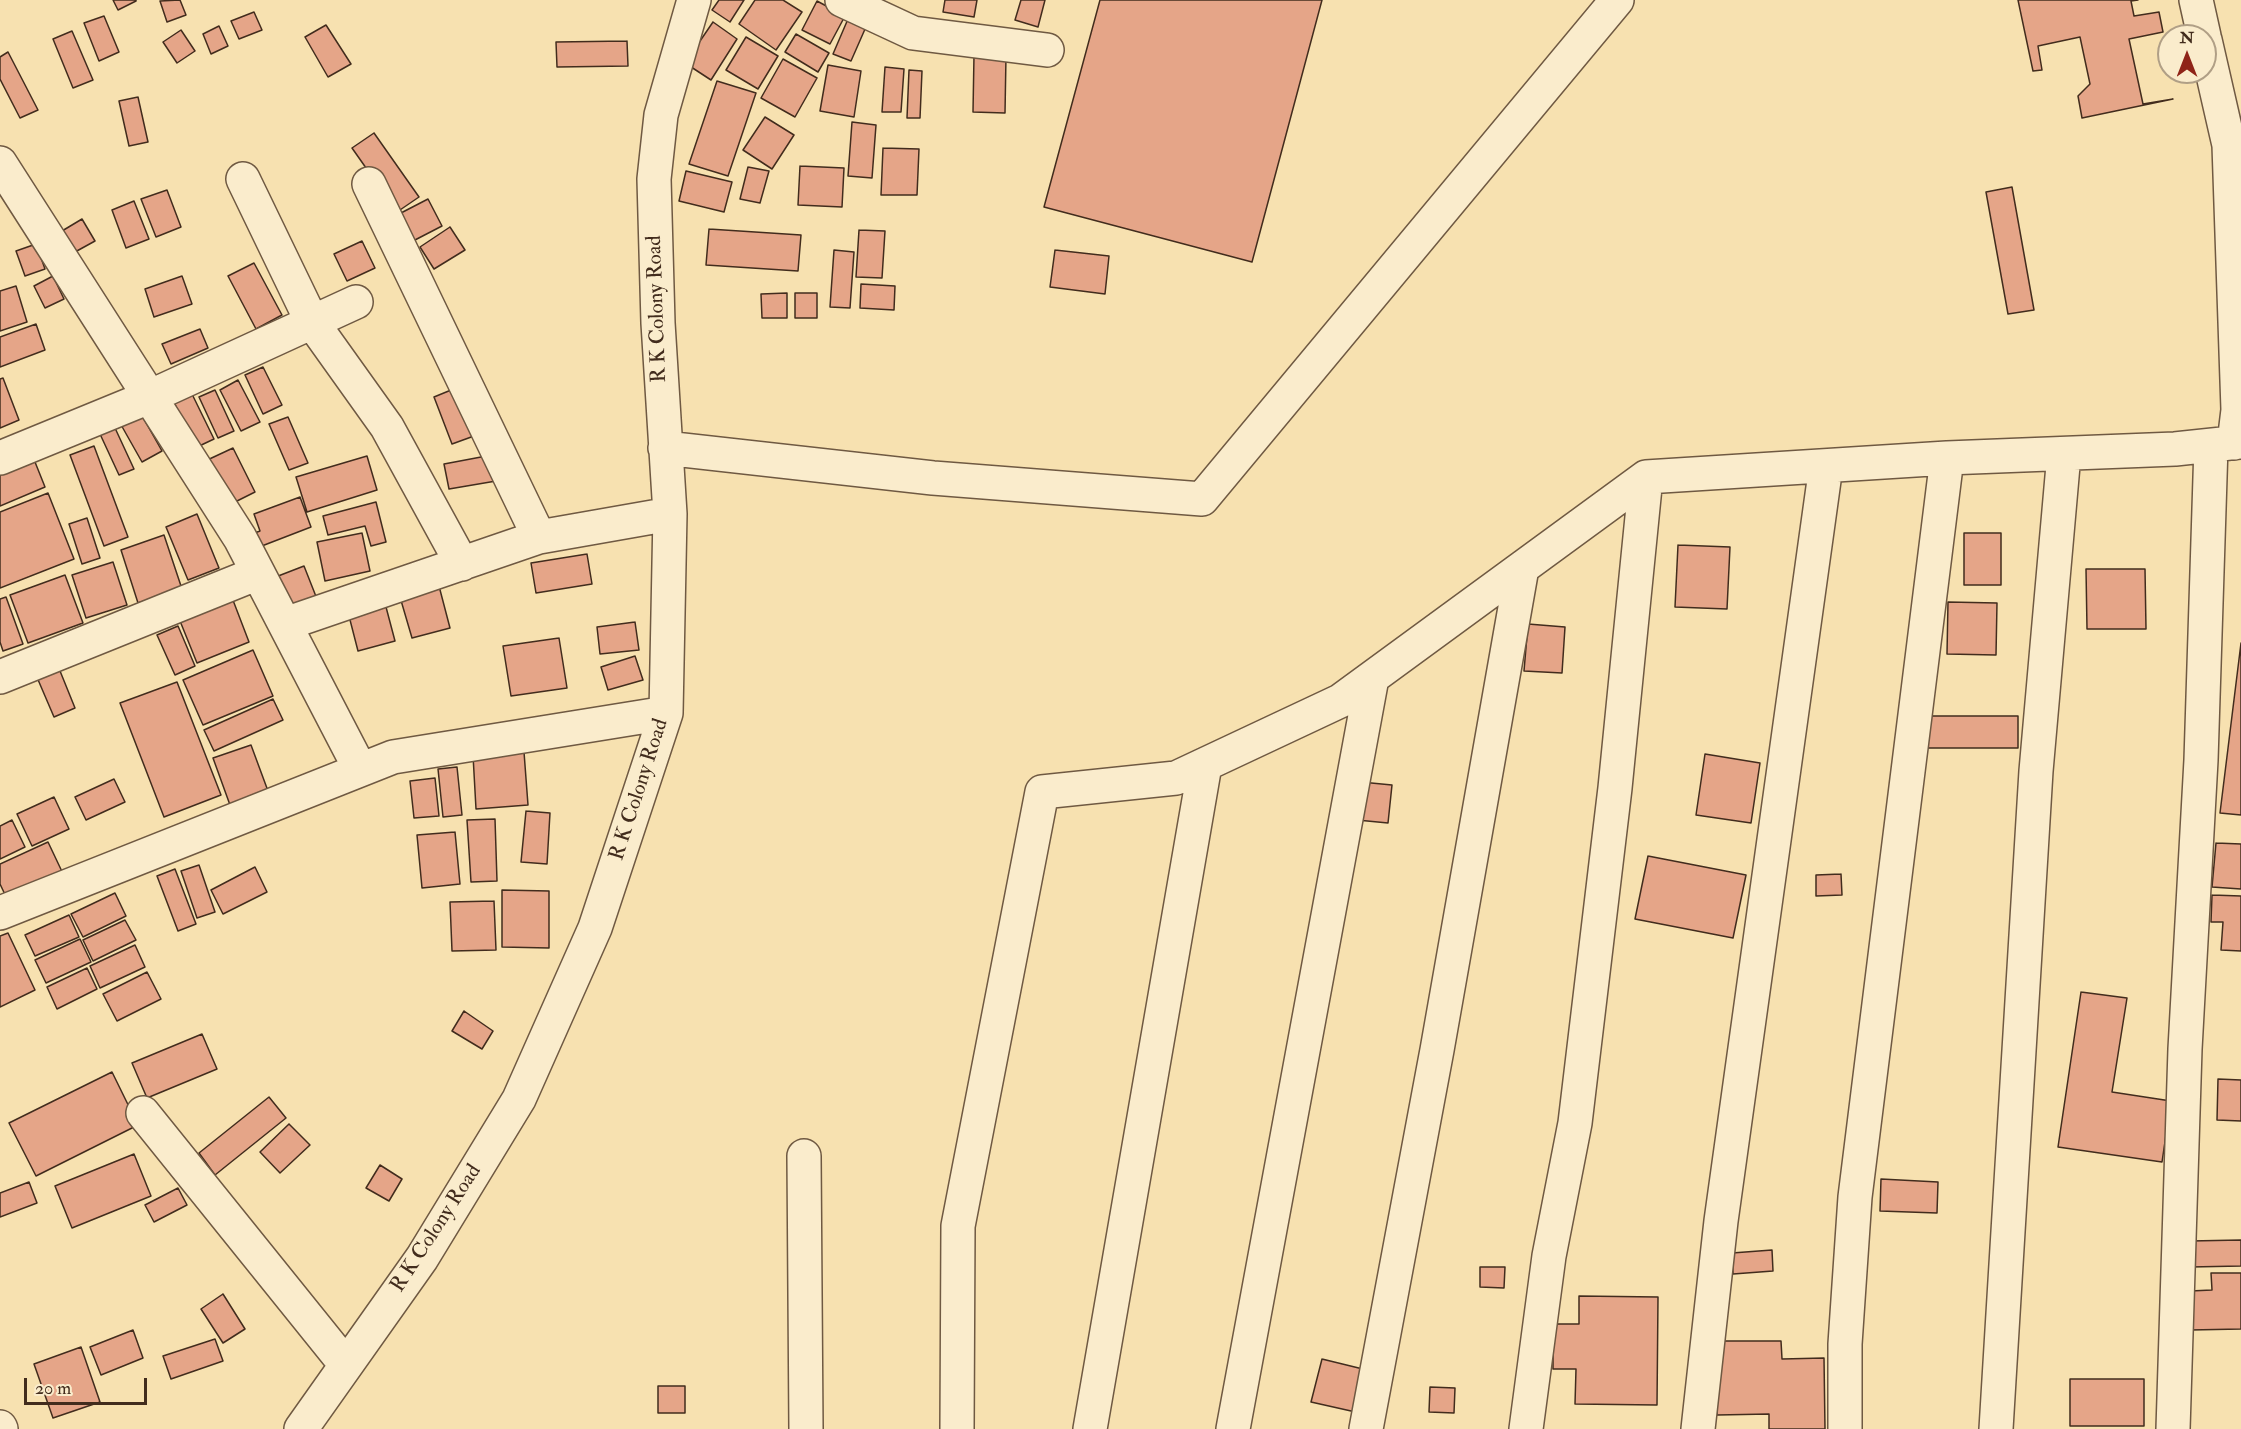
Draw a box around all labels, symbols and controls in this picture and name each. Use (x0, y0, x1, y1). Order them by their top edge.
north arrow (2157, 24, 2217, 84)
text: N (2180, 28, 2194, 48)
street label: R K Colony Road (643, 235, 673, 383)
street label: R K Colony Road (605, 716, 675, 864)
street label: R K Colony Road (386, 1160, 488, 1298)
scale bar (27, 1366, 150, 1404)
text: 20 m (35, 1377, 71, 1400)

